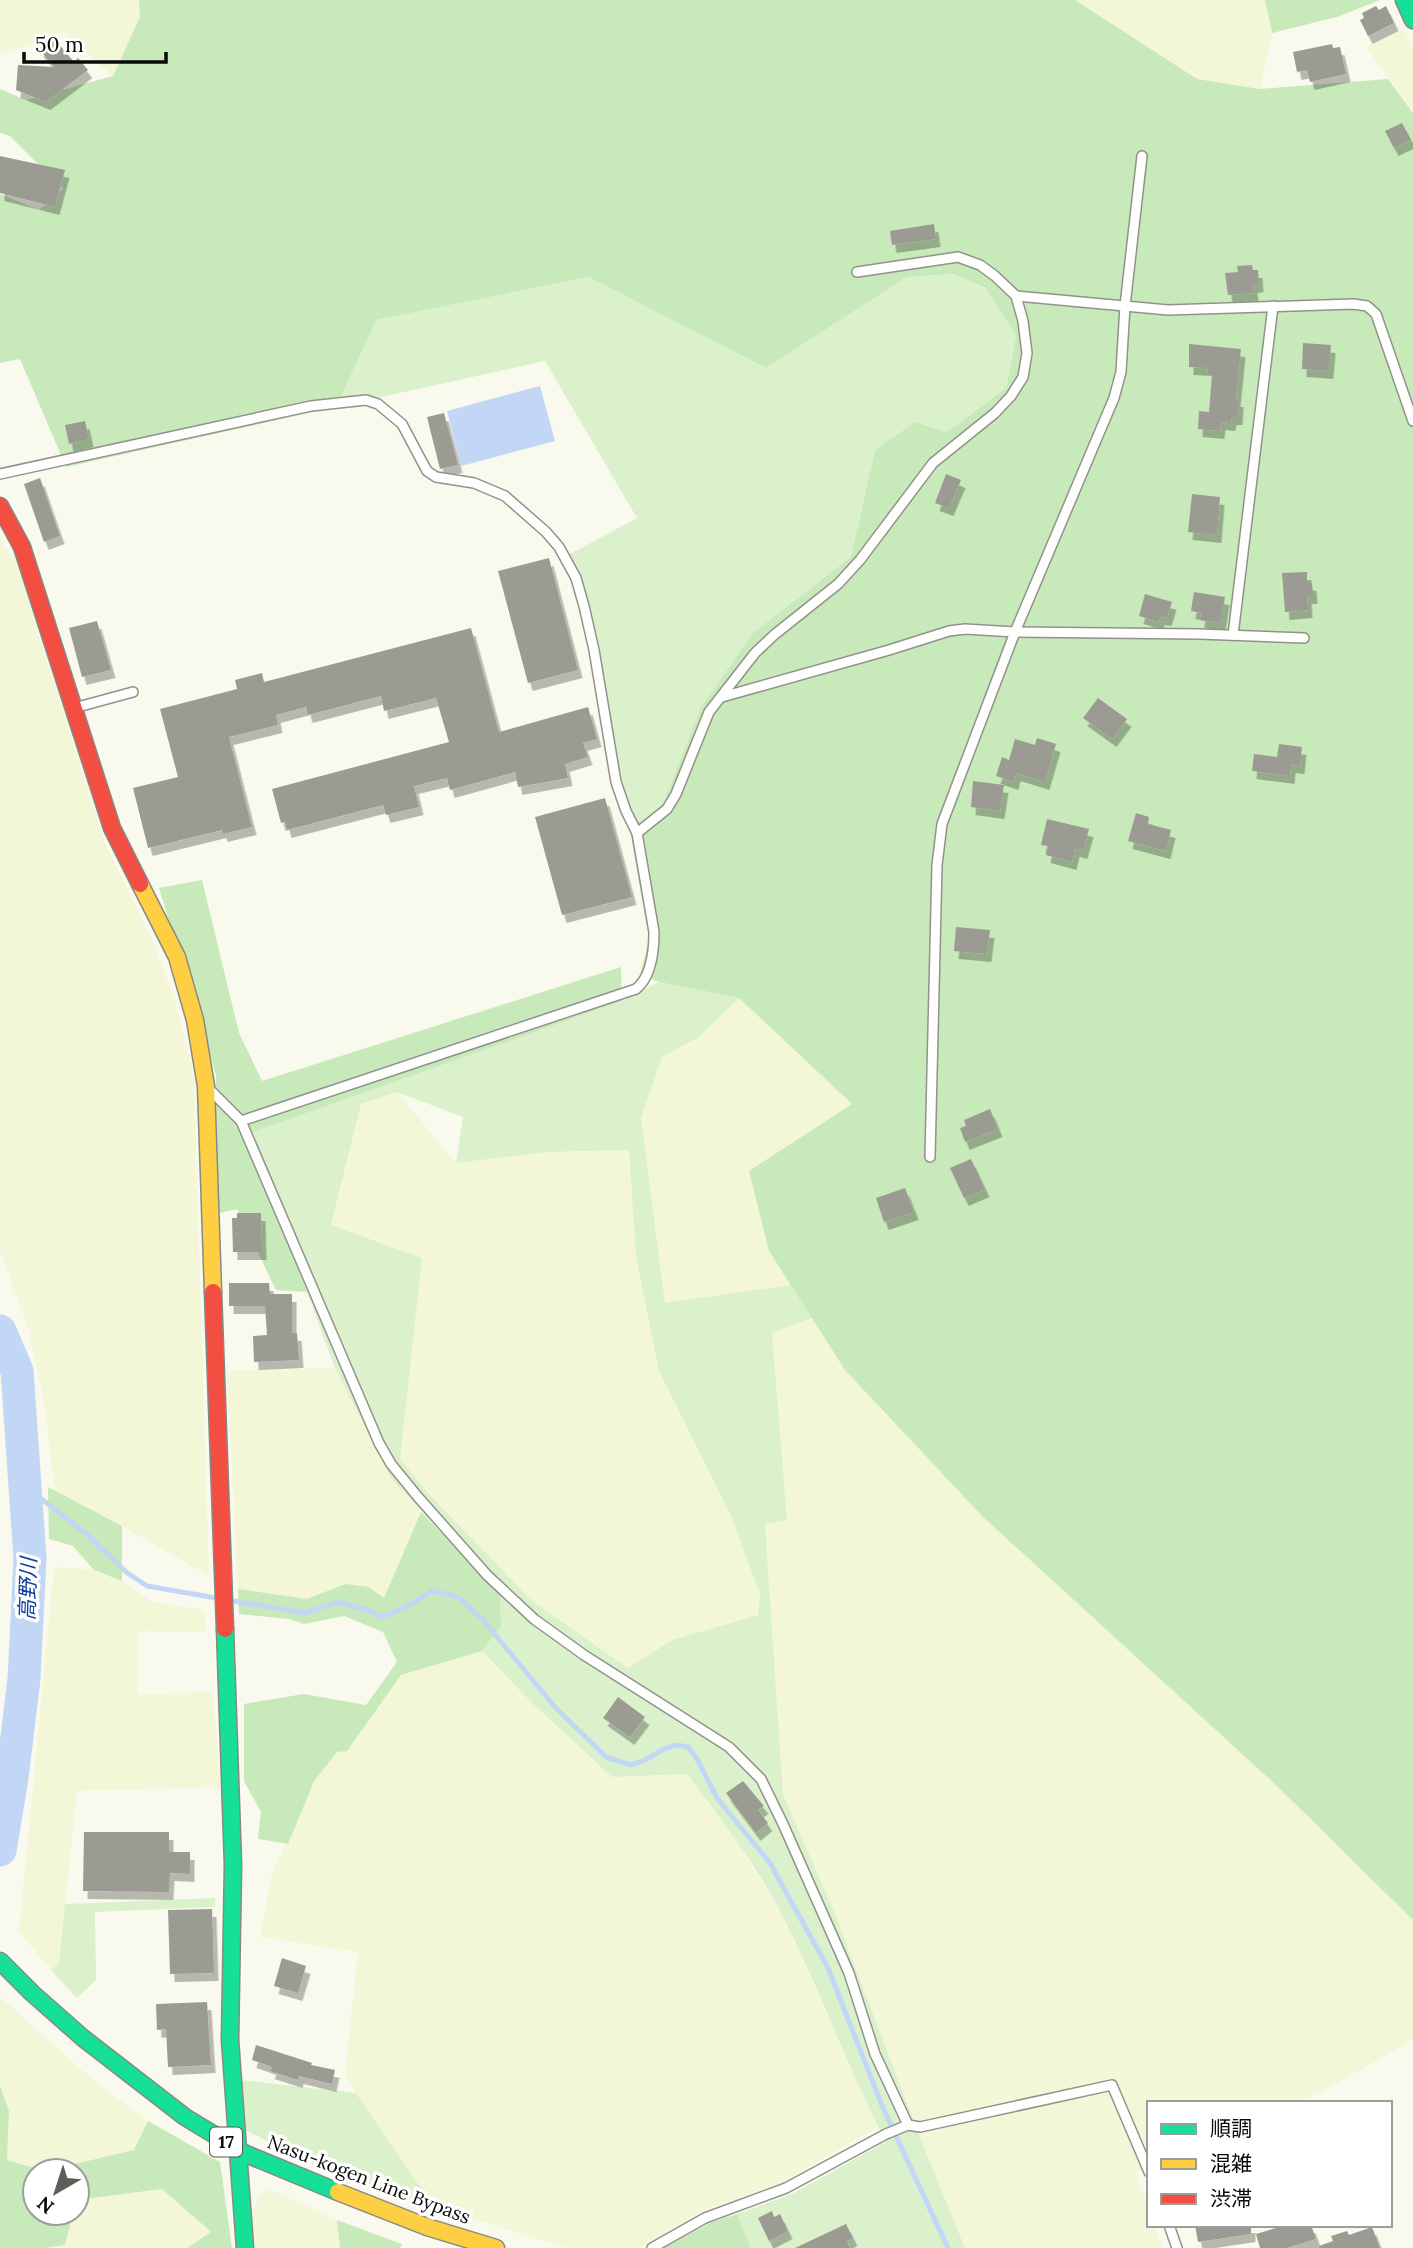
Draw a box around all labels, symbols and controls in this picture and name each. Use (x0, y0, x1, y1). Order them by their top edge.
scale bar (24, 21, 166, 65)
text: 50 m (35, 31, 84, 58)
water label: 高野川 (13, 1555, 42, 1621)
legend (1147, 2101, 1392, 2227)
text: 順調 (1210, 2115, 1252, 2142)
road number: 17 (210, 2128, 242, 2156)
street label: Nasu-kogen Line Bypass (264, 2129, 474, 2229)
text: 混雑 (1210, 2150, 1252, 2177)
north arrow (21, 2157, 91, 2227)
text: 渋滞 (1210, 2185, 1252, 2212)
text: N (32, 2191, 59, 2219)

